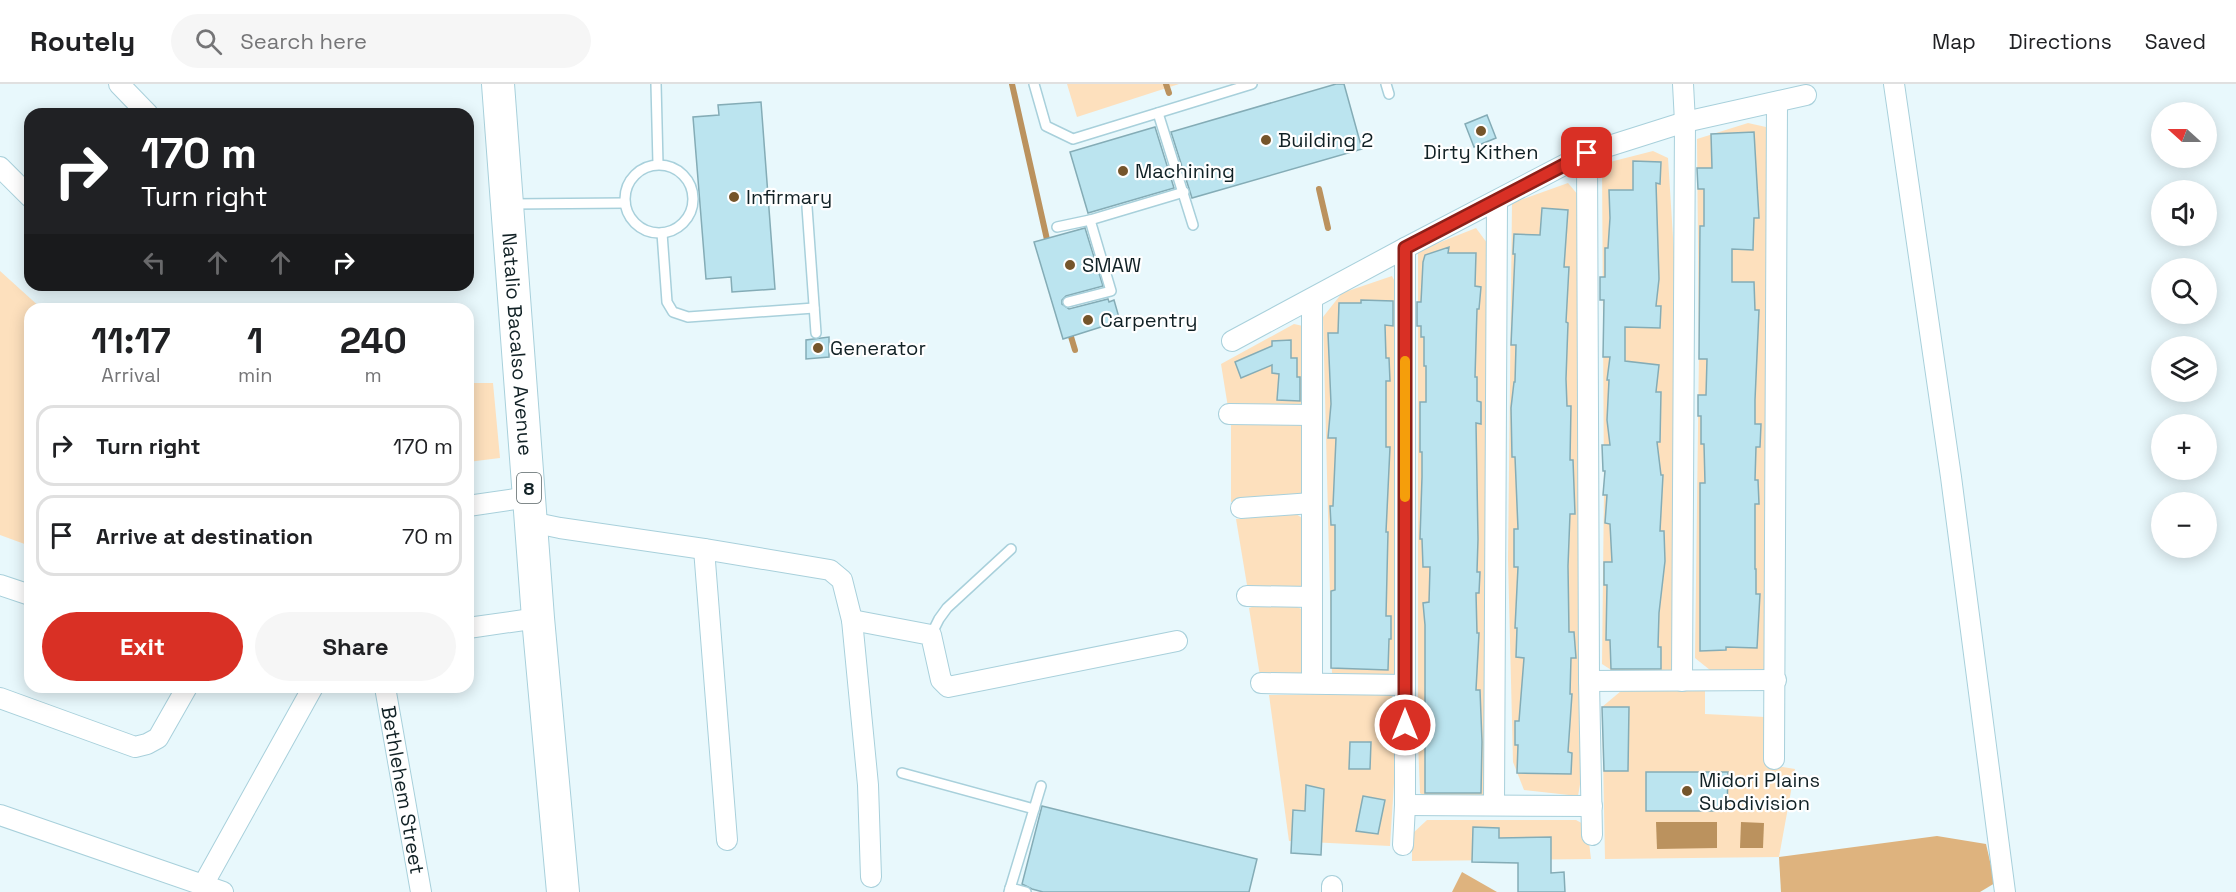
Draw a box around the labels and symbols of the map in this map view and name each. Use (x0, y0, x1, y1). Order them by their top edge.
north arrow (2151, 102, 2217, 168)
marker: Dirty Kithen (1474, 124, 1488, 138)
place label: Building 2 (1278, 127, 1373, 153)
pin (1561, 127, 1612, 178)
marker: Building 2 (1259, 133, 1273, 147)
place label: Dirty Kithen (1424, 139, 1538, 165)
place label: Machining (1135, 158, 1235, 184)
marker: Machining (1116, 164, 1130, 178)
place label: Infirmary (746, 184, 832, 210)
marker: Infirmary (727, 190, 741, 204)
street label: Natalio Bacalso Avenue (496, 232, 539, 457)
place label: SMAW (1082, 252, 1141, 278)
marker: SMAW (1063, 258, 1077, 272)
place label: Carpentry (1100, 307, 1198, 333)
marker: Carpentry (1081, 313, 1095, 327)
place label: Generator (830, 335, 926, 361)
marker: Generator (811, 341, 825, 355)
road number: 8 (517, 473, 541, 503)
position arrow (1373, 693, 1437, 757)
street label: Bethlehem Street (375, 704, 431, 876)
place label: Midori Plains Subdivision (1699, 767, 1820, 816)
marker: Midori Plains Subdivision (1680, 784, 1694, 798)

